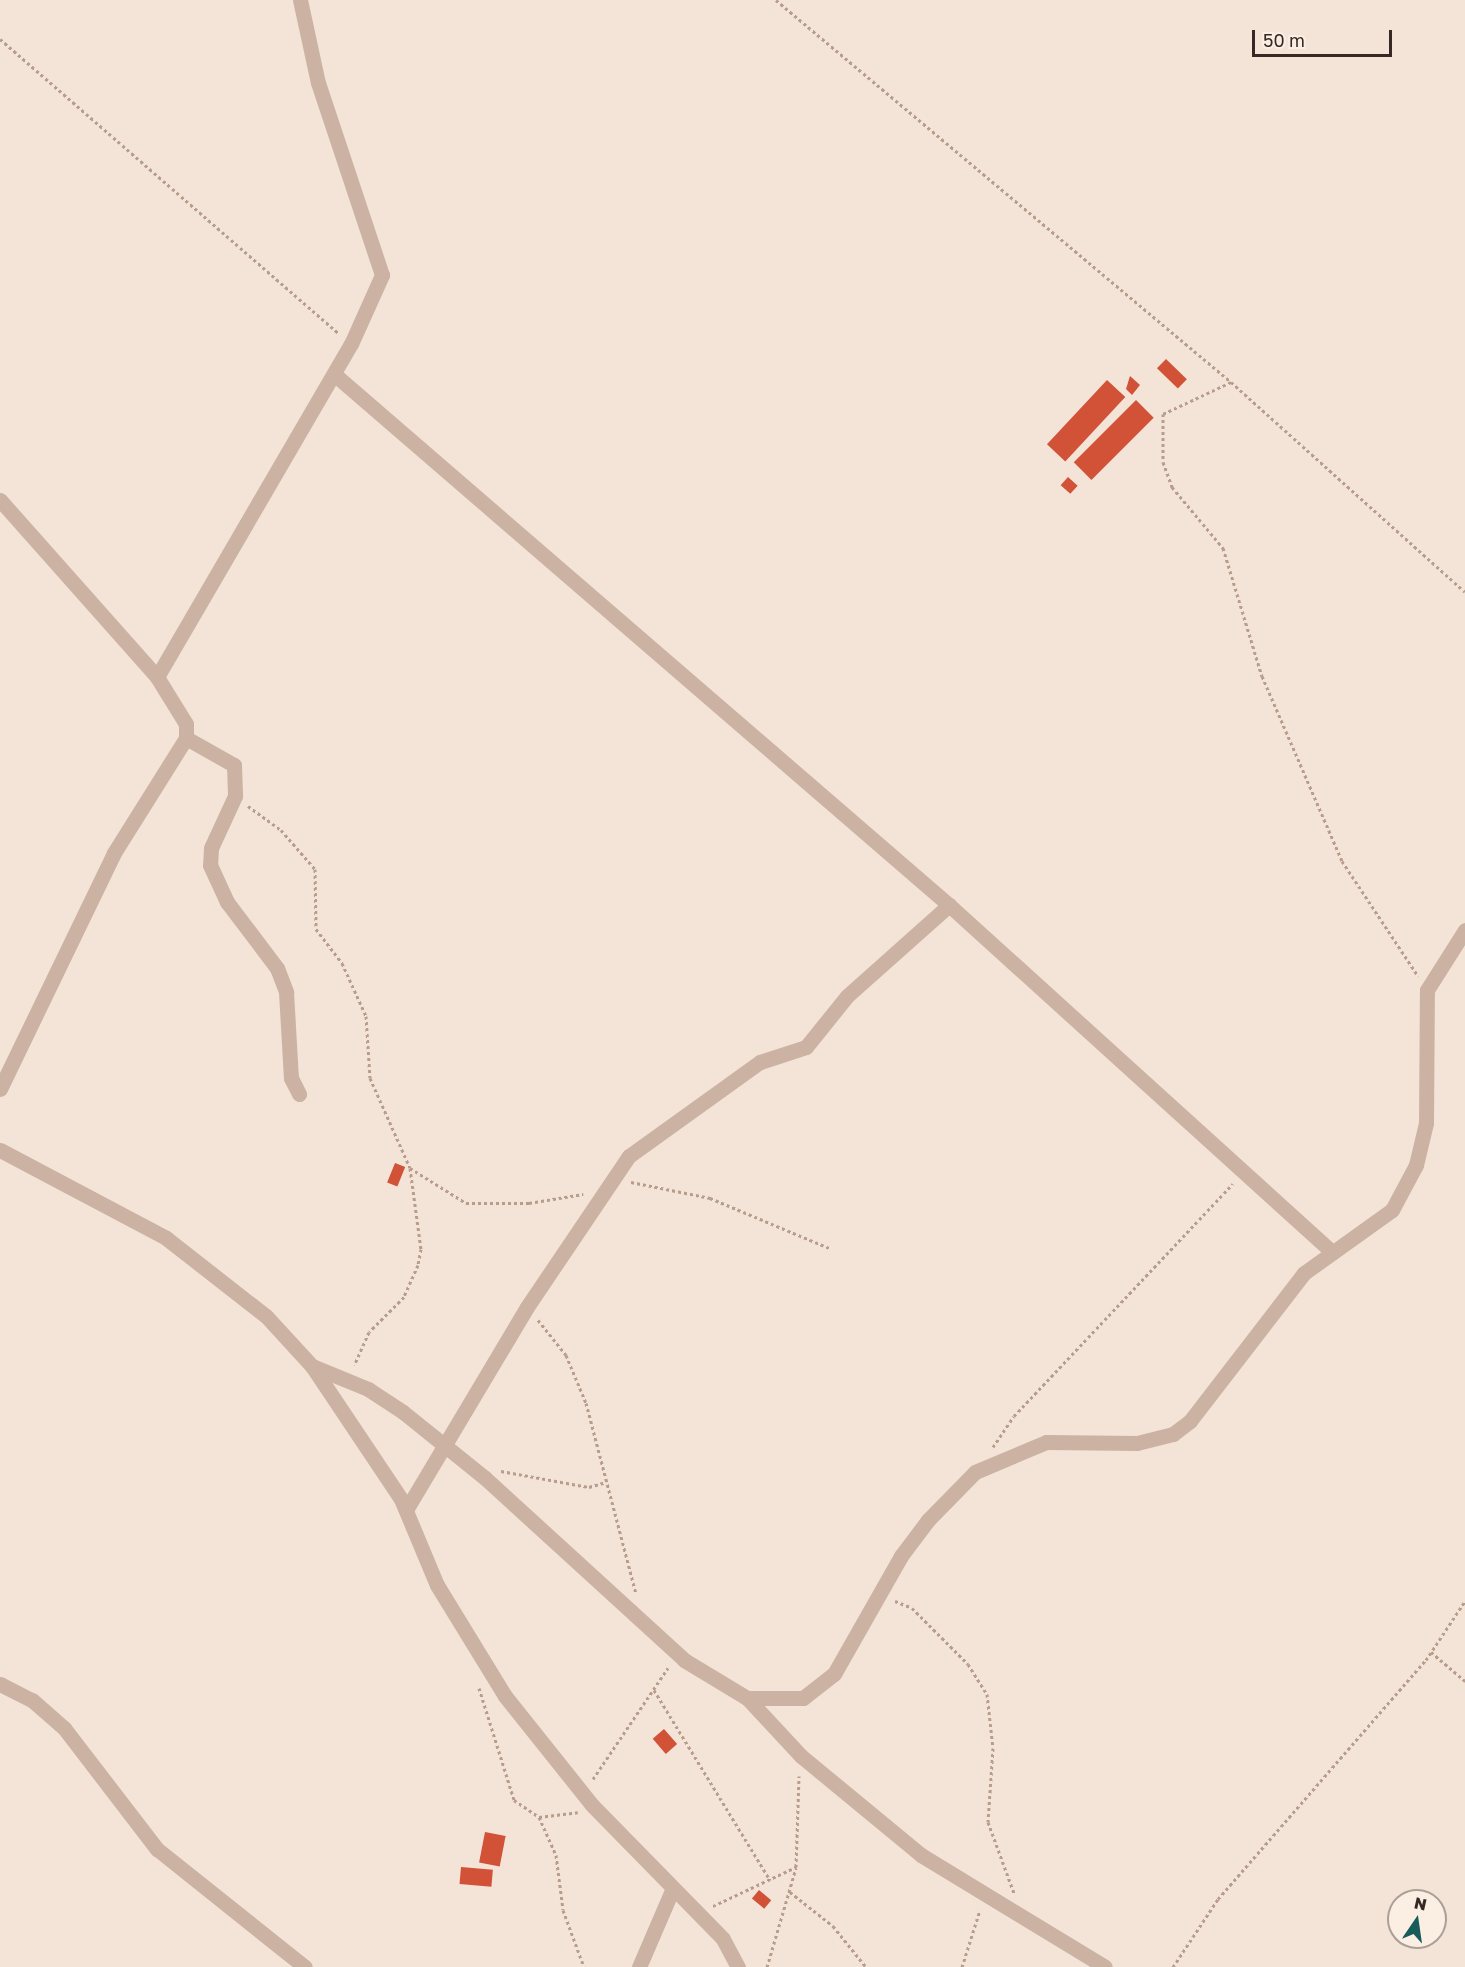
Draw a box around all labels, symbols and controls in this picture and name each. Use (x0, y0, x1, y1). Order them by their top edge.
scale bar (1255, 18, 1394, 56)
text: 50 m (1263, 29, 1305, 51)
north arrow (1387, 1889, 1447, 1949)
text: N (1412, 1892, 1429, 1915)

